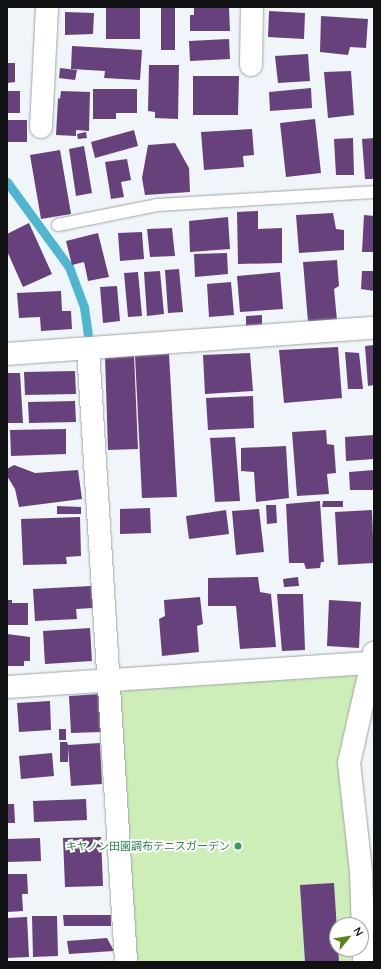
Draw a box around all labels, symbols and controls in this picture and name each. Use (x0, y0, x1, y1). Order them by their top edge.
place label: キヤノン田園調布テニスガーデン (65, 839, 230, 853)
marker: キヤノン田園調布テニスガーデン (233, 841, 243, 851)
north arrow (329, 917, 369, 957)
text: N (350, 924, 367, 939)

